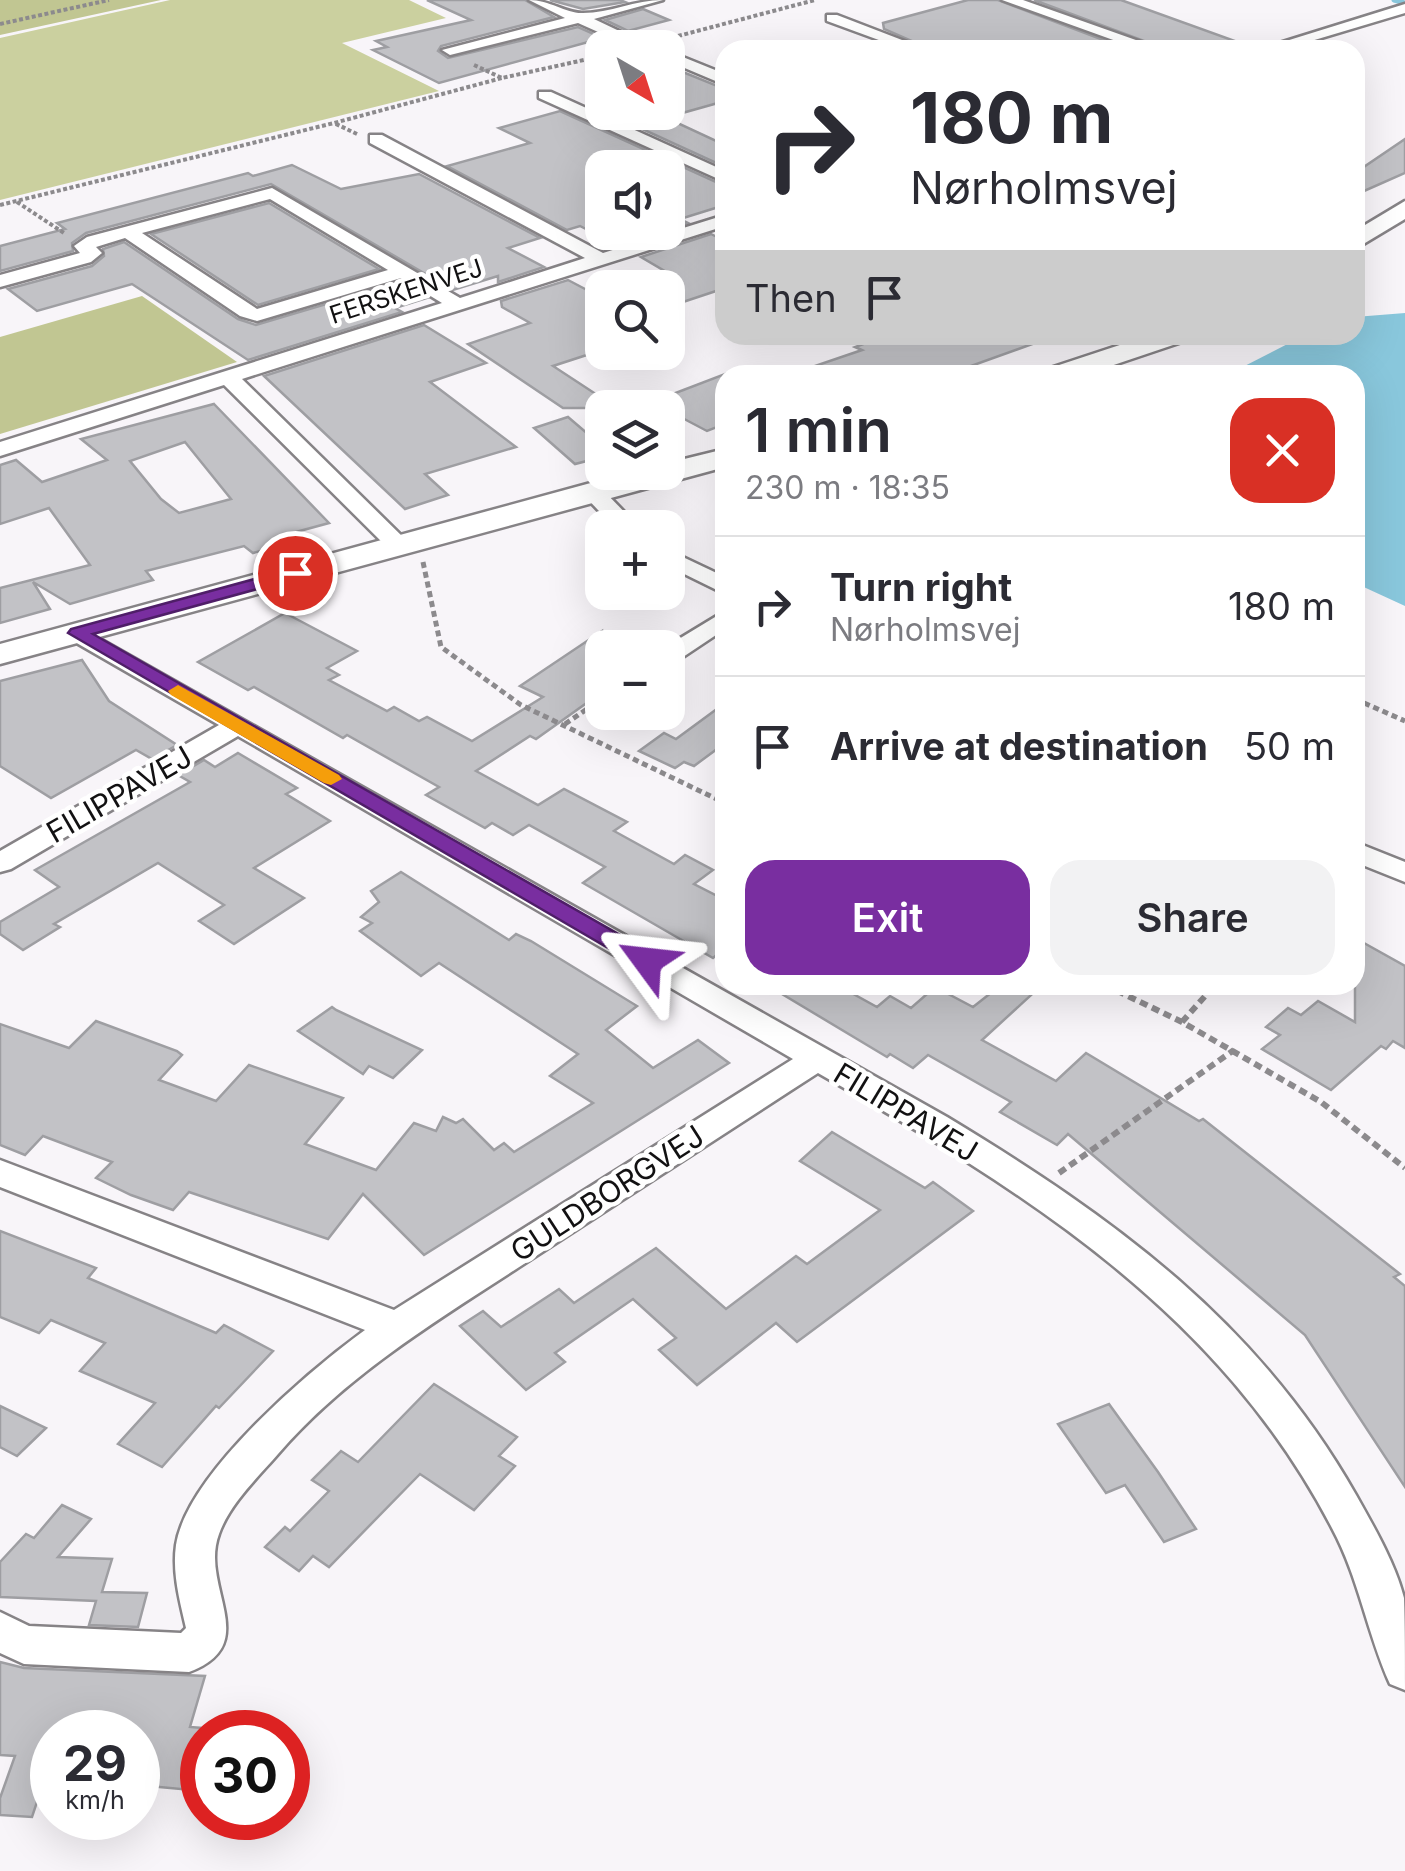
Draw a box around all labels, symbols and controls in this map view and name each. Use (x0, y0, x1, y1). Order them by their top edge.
north arrow (585, 30, 685, 130)
map controls (585, 30, 685, 730)
text: 180 m (910, 75, 1113, 160)
icon: right (745, 80, 875, 210)
button: sound (585, 150, 685, 250)
text: Nørholmsvej (910, 160, 1178, 215)
street label: FERSKENVEJ (326, 252, 486, 330)
button: search (585, 270, 685, 370)
icon: arrive (857, 270, 912, 325)
text: Then (745, 275, 837, 321)
button: layers (585, 390, 685, 490)
text: 1 min (745, 394, 892, 466)
button: close (1230, 398, 1335, 503)
text: 230 m · 18:35 (745, 468, 950, 507)
button: + (585, 510, 685, 610)
pin (253, 531, 338, 616)
icon: arrive (268, 546, 323, 601)
text: Turn right (830, 564, 1012, 610)
icon: right (745, 579, 800, 634)
text: 180 m (1228, 583, 1335, 629)
text: Nørholmsvej (830, 610, 1020, 649)
button: − (585, 630, 685, 730)
icon: arrive (745, 719, 800, 774)
text: Arrive at destination (830, 723, 1208, 769)
text: 50 m (1244, 723, 1335, 769)
street label: FILIPPAVEJ (40, 738, 198, 850)
button: Exit (745, 860, 1030, 975)
button: Share (1050, 860, 1335, 975)
position arrow (595, 909, 699, 1013)
street label: FILIPPAVEJ (828, 1055, 984, 1169)
street label: GULDBORGVEJ (504, 1117, 710, 1269)
speed limit sign: 30 (180, 1710, 310, 1840)
text: 29 (63, 1733, 127, 1793)
text: km/h (65, 1785, 125, 1815)

